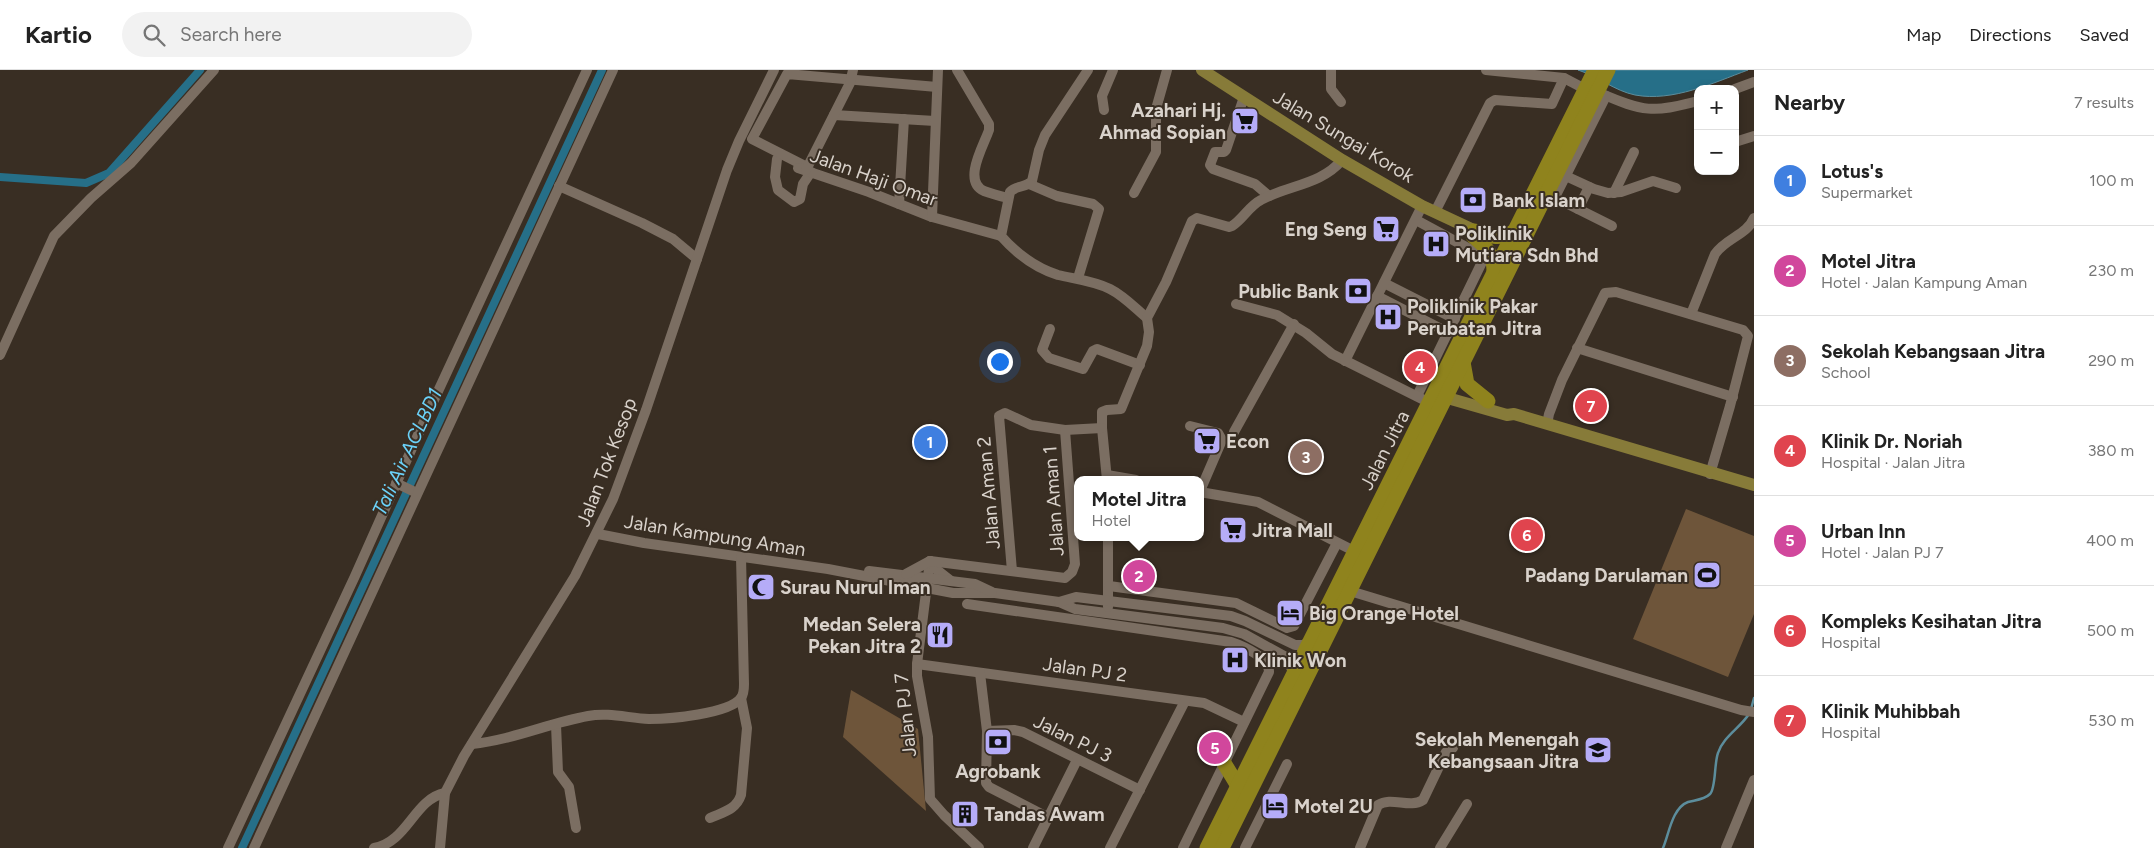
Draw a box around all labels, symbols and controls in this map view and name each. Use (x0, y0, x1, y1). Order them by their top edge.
search box (122, 12, 472, 57)
text: Kartio (25, 20, 92, 49)
icon: search (140, 21, 168, 49)
text: Search here (180, 23, 282, 46)
text: Map (1906, 24, 1941, 46)
text: Directions (1969, 24, 2051, 46)
text: Saved (2079, 24, 2129, 46)
street label: Jalan Sungai Korok (1269, 85, 1419, 188)
map controls (1694, 85, 1739, 175)
button: + (1694, 85, 1739, 130)
text: Nearby (1774, 90, 1845, 115)
text: 7 results (2074, 93, 2134, 112)
place label: Azahari Hj. Ahmad Sopian (1099, 99, 1226, 144)
supermarket icon: Azahari Hj. Ahmad Sopian (1230, 106, 1260, 136)
button: − (1694, 130, 1739, 175)
street label: Jalan Haji Omar (807, 144, 941, 211)
text: Lotus's (1821, 160, 1883, 183)
text: 1 (1787, 171, 1793, 190)
text: 100 m (2089, 171, 2134, 190)
text: Supermarket (1821, 183, 1913, 202)
bank icon: Bank Islam (1458, 185, 1488, 215)
place label: Bank Islam (1492, 189, 1585, 212)
supermarket icon: Eng Seng (1371, 214, 1401, 244)
place label: Eng Seng (1285, 218, 1367, 241)
place label: Poliklinik Mutiara Sdn Bhd (1455, 222, 1599, 267)
hospital icon: Poliklinik Mutiara Sdn Bhd (1421, 229, 1451, 259)
text: Motel Jitra (1821, 250, 1916, 273)
text: 2 (1785, 261, 1795, 280)
text: 230 m (2089, 261, 2134, 280)
text: Hotel · Jalan Kampung Aman (1821, 273, 2027, 292)
bank icon: Public Bank (1343, 276, 1373, 306)
place label: Public Bank (1238, 280, 1340, 303)
place label: Poliklinik Pakar Perubatan Jitra (1407, 295, 1542, 340)
hospital icon: Poliklinik Pakar Perubatan Jitra (1373, 302, 1403, 332)
text: Sekolah Kebangsaan Jitra (1821, 340, 2045, 363)
pin: 4 (1404, 348, 1436, 386)
your location (987, 349, 1013, 375)
text: 3 (1786, 351, 1794, 370)
text: 290 m (2088, 351, 2134, 370)
text: School (1821, 363, 1871, 382)
water label: Tali Air ACLBD1 (367, 384, 447, 520)
pin: 7 (1575, 387, 1607, 425)
street label: Jalan Tok Kesop (571, 395, 642, 530)
street label: Jalan Jitra (1355, 407, 1414, 494)
pin: 1 (914, 423, 946, 461)
supermarket icon: Econ (1192, 426, 1222, 456)
place label: Econ (1226, 430, 1269, 453)
text: Klinik Dr. Noriah (1821, 430, 1962, 453)
street label: Jalan Aman 2 (972, 436, 1005, 550)
pin: 3 (1290, 438, 1322, 476)
text: 4 (1785, 441, 1795, 460)
text: 380 m (2088, 441, 2134, 460)
street label: Jalan Aman 1 (1038, 445, 1069, 557)
text: Hospital · Jalan Jitra (1821, 453, 1965, 472)
popup (1074, 476, 1204, 541)
text: Motel Jitra (1092, 488, 1186, 511)
street label: Jalan Kampung Aman (622, 510, 807, 561)
text: Hotel (1092, 511, 1131, 530)
supermarket icon: Jitra Mall (1218, 515, 1248, 545)
pin: 6 (1511, 516, 1543, 554)
place label: Jitra Mall (1252, 519, 1333, 542)
text: Urban Inn (1821, 520, 1905, 543)
text: 5 (1785, 531, 1795, 550)
text: 400 m (2086, 531, 2134, 550)
text: Hotel · Jalan PJ 7 (1821, 543, 1944, 562)
pin: 2 (1123, 557, 1155, 595)
sports icon: Padang Darulaman (1692, 560, 1722, 590)
place label: Padang Darulaman (1525, 564, 1688, 587)
mosque icon: Surau Nurul Iman (746, 572, 776, 602)
place label: Surau Nurul Iman (780, 576, 931, 599)
hotel icon: Big Orange Hotel (1275, 598, 1305, 628)
place label: Big Orange Hotel (1309, 602, 1459, 625)
text: Kompleks Kesihatan Jitra (1821, 610, 2042, 633)
place label: Medan Selera Pekan Jitra 2 (803, 613, 921, 658)
restaurant icon: Medan Selera Pekan Jitra 2 (925, 620, 955, 650)
text: 6 (1785, 621, 1795, 640)
text: 500 m (2087, 621, 2134, 640)
text: Hospital (1821, 633, 1881, 652)
hospital icon: Klinik Won (1220, 645, 1250, 675)
place label: Klinik Won (1254, 649, 1347, 672)
street label: Jalan PJ 2 (1041, 652, 1128, 687)
street label: Jalan PJ 7 (890, 672, 921, 758)
text: Klinik Muhibbah (1821, 700, 1960, 723)
street label: Jalan PJ 3 (1030, 710, 1116, 767)
text: 7 (1786, 711, 1794, 730)
text: 530 m (2088, 711, 2134, 730)
text: Hospital (1821, 723, 1881, 742)
bank icon: Agrobank (983, 727, 1013, 757)
place label: Sekolah Menengah Kebangsaan Jitra (1415, 728, 1579, 773)
pin: 5 (1199, 729, 1231, 767)
school or university icon: Sekolah Menengah Kebangsaan Jitra (1583, 735, 1613, 765)
place label: Agrobank (955, 760, 1042, 783)
hotel icon: Motel 2U (1260, 791, 1290, 821)
place label: Motel 2U (1294, 795, 1373, 818)
building icon: Tandas Awam (950, 799, 980, 829)
place label: Tandas Awam (984, 803, 1105, 826)

